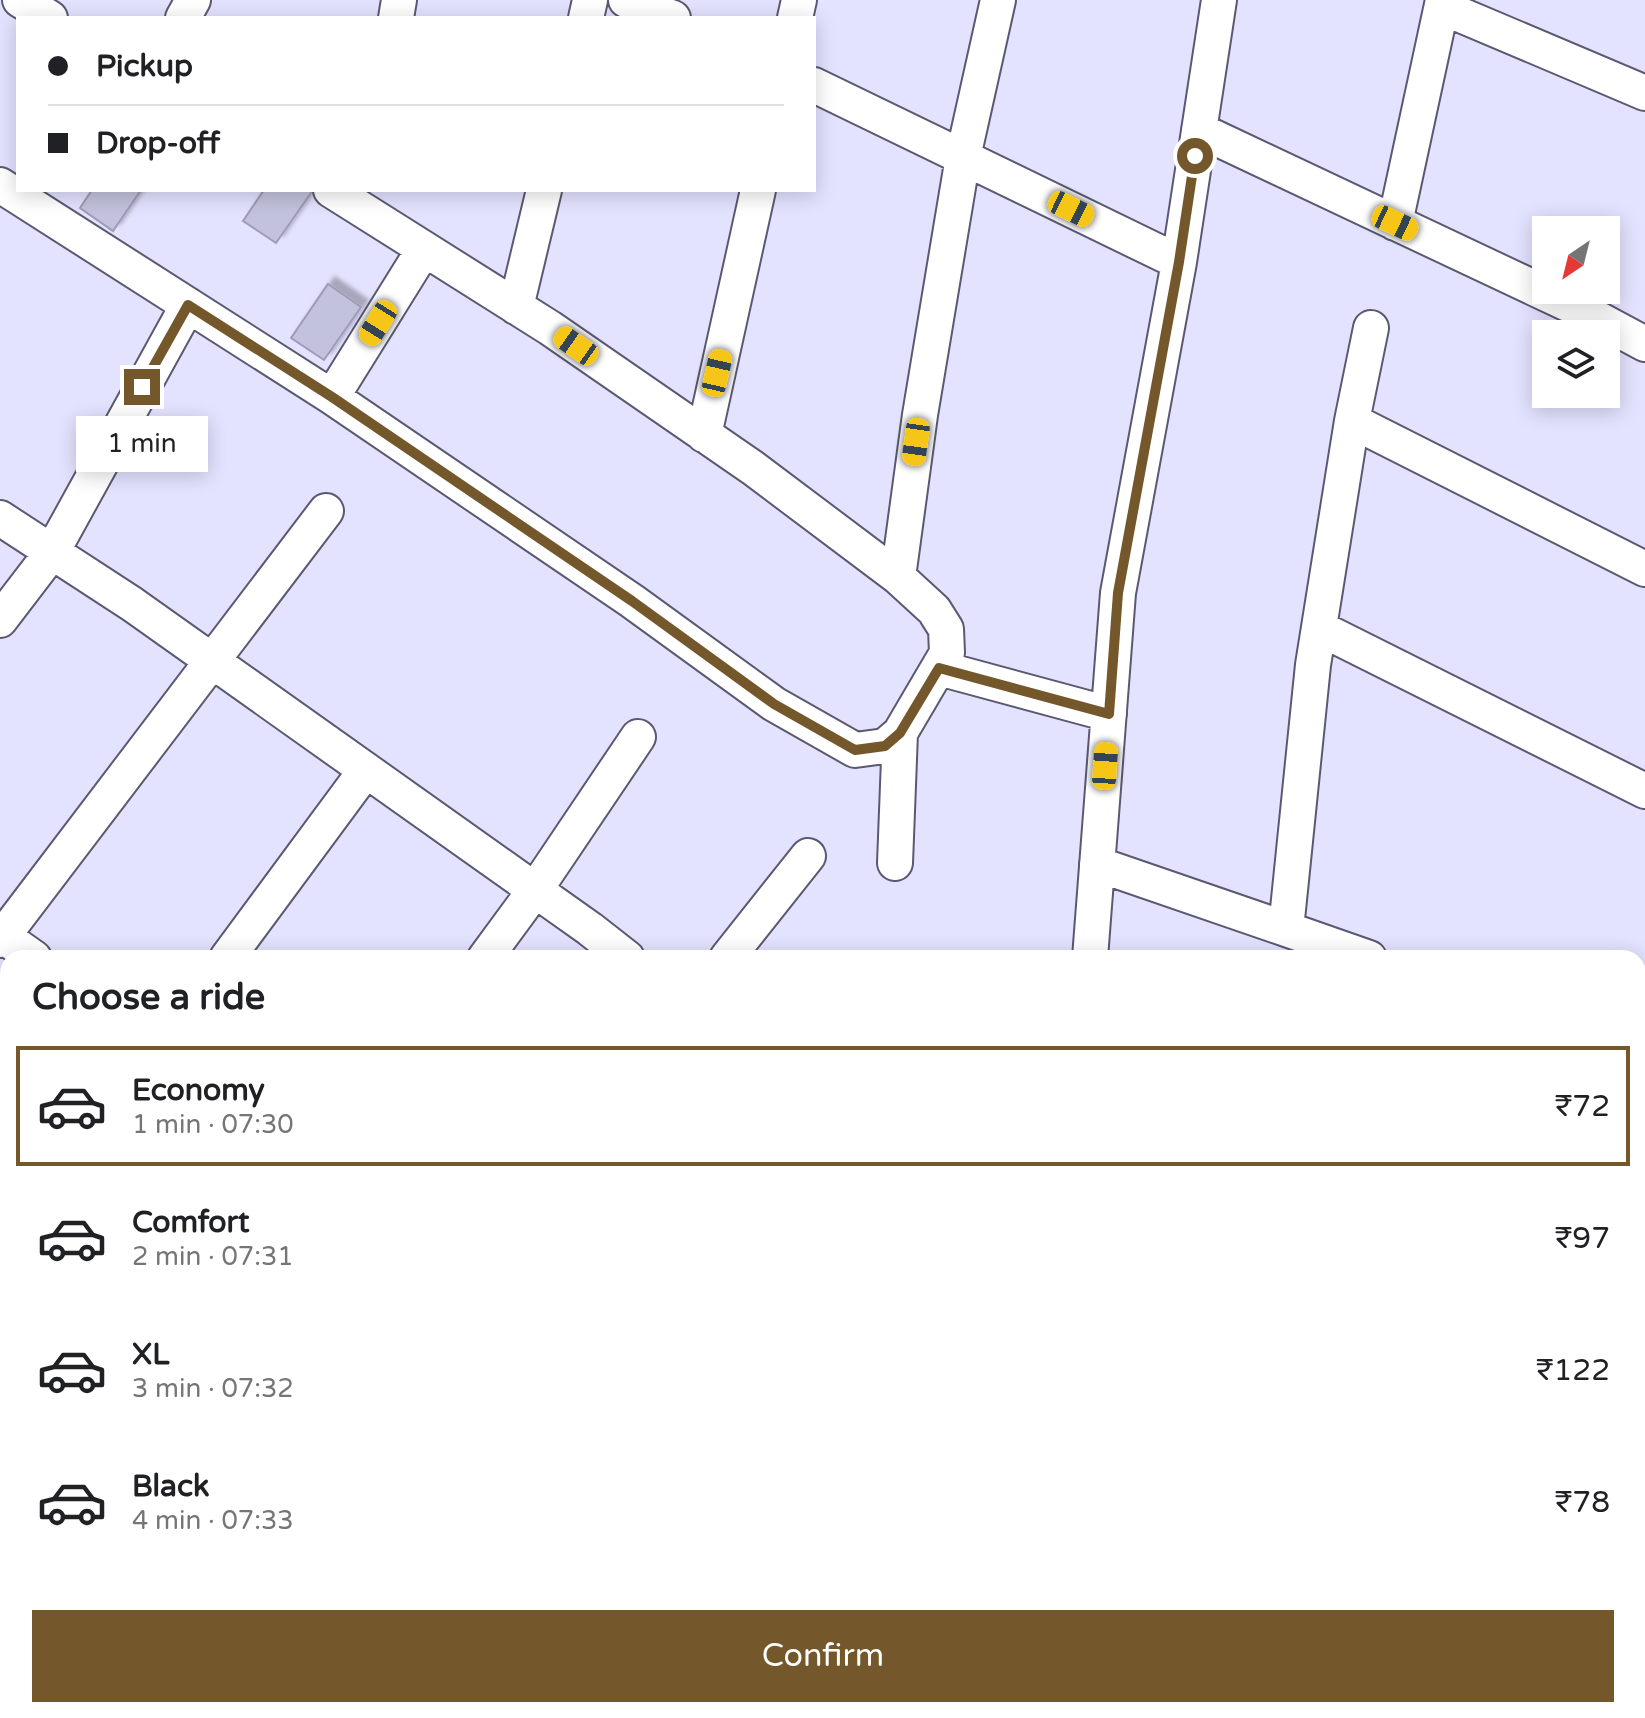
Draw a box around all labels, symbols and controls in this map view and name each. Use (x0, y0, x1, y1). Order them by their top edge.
text: Pickup (96, 48, 193, 85)
text: Drop-off (96, 125, 220, 162)
route start (1177, 138, 1213, 174)
car (1044, 188, 1098, 230)
car (1368, 202, 1422, 244)
north arrow (1532, 216, 1620, 304)
map controls (1532, 216, 1620, 408)
car (355, 296, 401, 350)
button: layers (1532, 320, 1620, 408)
car (549, 322, 603, 370)
car (700, 347, 734, 399)
route end (124, 369, 160, 405)
callout: 1 min (76, 415, 208, 471)
car (901, 417, 931, 467)
text: 1 min (107, 428, 177, 459)
car (1091, 741, 1119, 791)
text: Choose a ride (32, 976, 265, 1019)
icon: car (36, 1070, 108, 1142)
text: Economy (132, 1072, 265, 1109)
text: ₹72 (1555, 1088, 1610, 1125)
text: 1 min · 07:30 (132, 1109, 294, 1140)
icon: car (36, 1202, 108, 1274)
text: Comfort (132, 1204, 250, 1241)
text: ₹97 (1555, 1220, 1610, 1257)
text: 2 min · 07:31 (132, 1241, 294, 1272)
icon: car (36, 1334, 108, 1406)
text: XL (132, 1336, 169, 1373)
text: ₹122 (1536, 1352, 1610, 1389)
text: 3 min · 07:32 (132, 1373, 294, 1404)
icon: car (36, 1466, 108, 1538)
text: Black (132, 1468, 209, 1505)
text: ₹78 (1555, 1484, 1610, 1521)
text: 4 min · 07:33 (132, 1505, 294, 1536)
button: Confirm (32, 1610, 1614, 1702)

